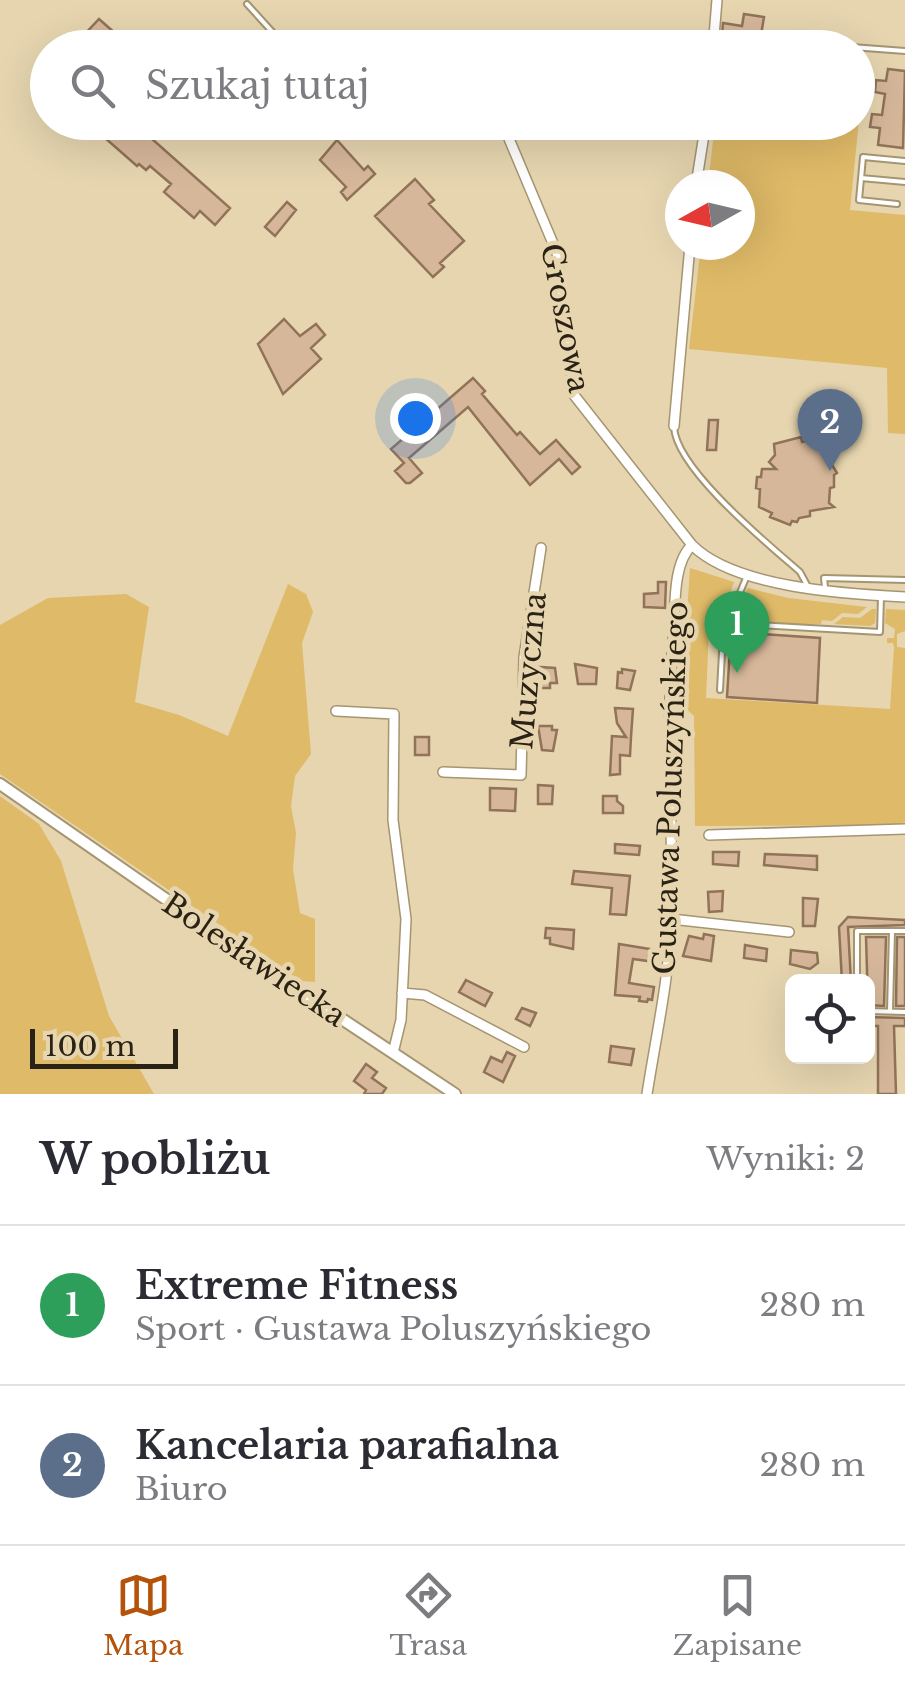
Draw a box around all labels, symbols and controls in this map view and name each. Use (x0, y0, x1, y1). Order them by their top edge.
search box (30, 30, 875, 140)
icon: search (65, 58, 120, 113)
text: Szukaj tutaj (145, 62, 370, 109)
north arrow (665, 170, 755, 260)
street label: Groszowa (533, 240, 598, 396)
pin: 2 (798, 388, 862, 471)
your location (390, 393, 441, 444)
pin: 1 (704, 590, 770, 673)
street label: Muzyczna (503, 591, 554, 751)
street label: Gustawa Poluszyńskiego (645, 601, 696, 975)
street label: Bolesławiecka (156, 885, 353, 1035)
map controls (785, 974, 875, 1064)
button: locate (785, 974, 875, 1064)
scale bar (30, 1024, 178, 1068)
text: 100 m (45, 1029, 136, 1064)
text: W pobliżu (40, 1133, 270, 1185)
text: Wyniki: 2 (706, 1139, 865, 1179)
text: Extreme Fitness (135, 1262, 458, 1309)
text: 1 (66, 1285, 79, 1325)
text: 280 m (760, 1285, 865, 1325)
text: Sport · Gustawa Poluszyńskiego (135, 1309, 652, 1349)
text: Kancelaria parafialna (135, 1422, 559, 1469)
text: 2 (62, 1445, 83, 1485)
text: 280 m (760, 1445, 865, 1485)
text: Biuro (135, 1469, 228, 1509)
tab: Mapa (103, 1568, 184, 1663)
tab: Trasa (389, 1568, 467, 1663)
tab: Zapisane (673, 1568, 802, 1663)

